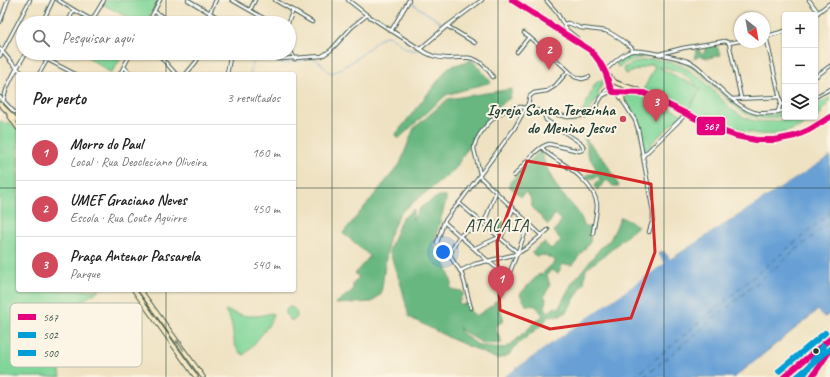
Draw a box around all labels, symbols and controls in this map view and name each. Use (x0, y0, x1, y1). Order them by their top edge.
north arrow (734, 12, 770, 48)
map controls (782, 12, 818, 120)
button: + (782, 12, 818, 48)
search box (16, 16, 296, 60)
icon: search (30, 27, 52, 49)
text: Pesquisar aqui (62, 29, 133, 48)
pin: 2 (536, 37, 562, 70)
button: − (782, 48, 818, 84)
button: layers (782, 84, 818, 120)
text: Por perto (32, 88, 86, 109)
pin: 3 (643, 89, 669, 122)
text: 3 resultados (227, 90, 280, 106)
place label: Igreja Santa Terezinha do Menino Jesus (487, 100, 617, 138)
marker: Igreja Santa Terezinha do Menino Jesus (618, 114, 628, 124)
line badge: 567 (696, 116, 726, 136)
text: 567 (704, 119, 720, 133)
text: Morro do Paul (70, 135, 143, 154)
text: 1 (42, 145, 48, 161)
text: 160 m (252, 145, 280, 161)
text: Local · Rua Deocleciano Oliveira (70, 154, 207, 170)
text: UMEF Graciano Neves (70, 191, 187, 210)
text: 2 (42, 201, 48, 217)
text: 450 m (252, 201, 280, 217)
text: Escola · Rua Couto Aguirre (70, 210, 186, 226)
district label: ATALAIA (465, 214, 529, 236)
your location (433, 242, 453, 262)
text: Praça Antenor Passarela (70, 247, 200, 266)
text: 3 (42, 257, 48, 273)
text: 540 m (252, 257, 280, 273)
text: Parque (70, 266, 100, 282)
pin: 1 (488, 266, 514, 299)
legend (10, 303, 142, 367)
text: 567 (43, 310, 59, 324)
text: 502 (43, 328, 59, 342)
one-way arrow (176, 340, 184, 351)
text: 500 (43, 346, 59, 360)
unlabelled marker (811, 346, 821, 356)

